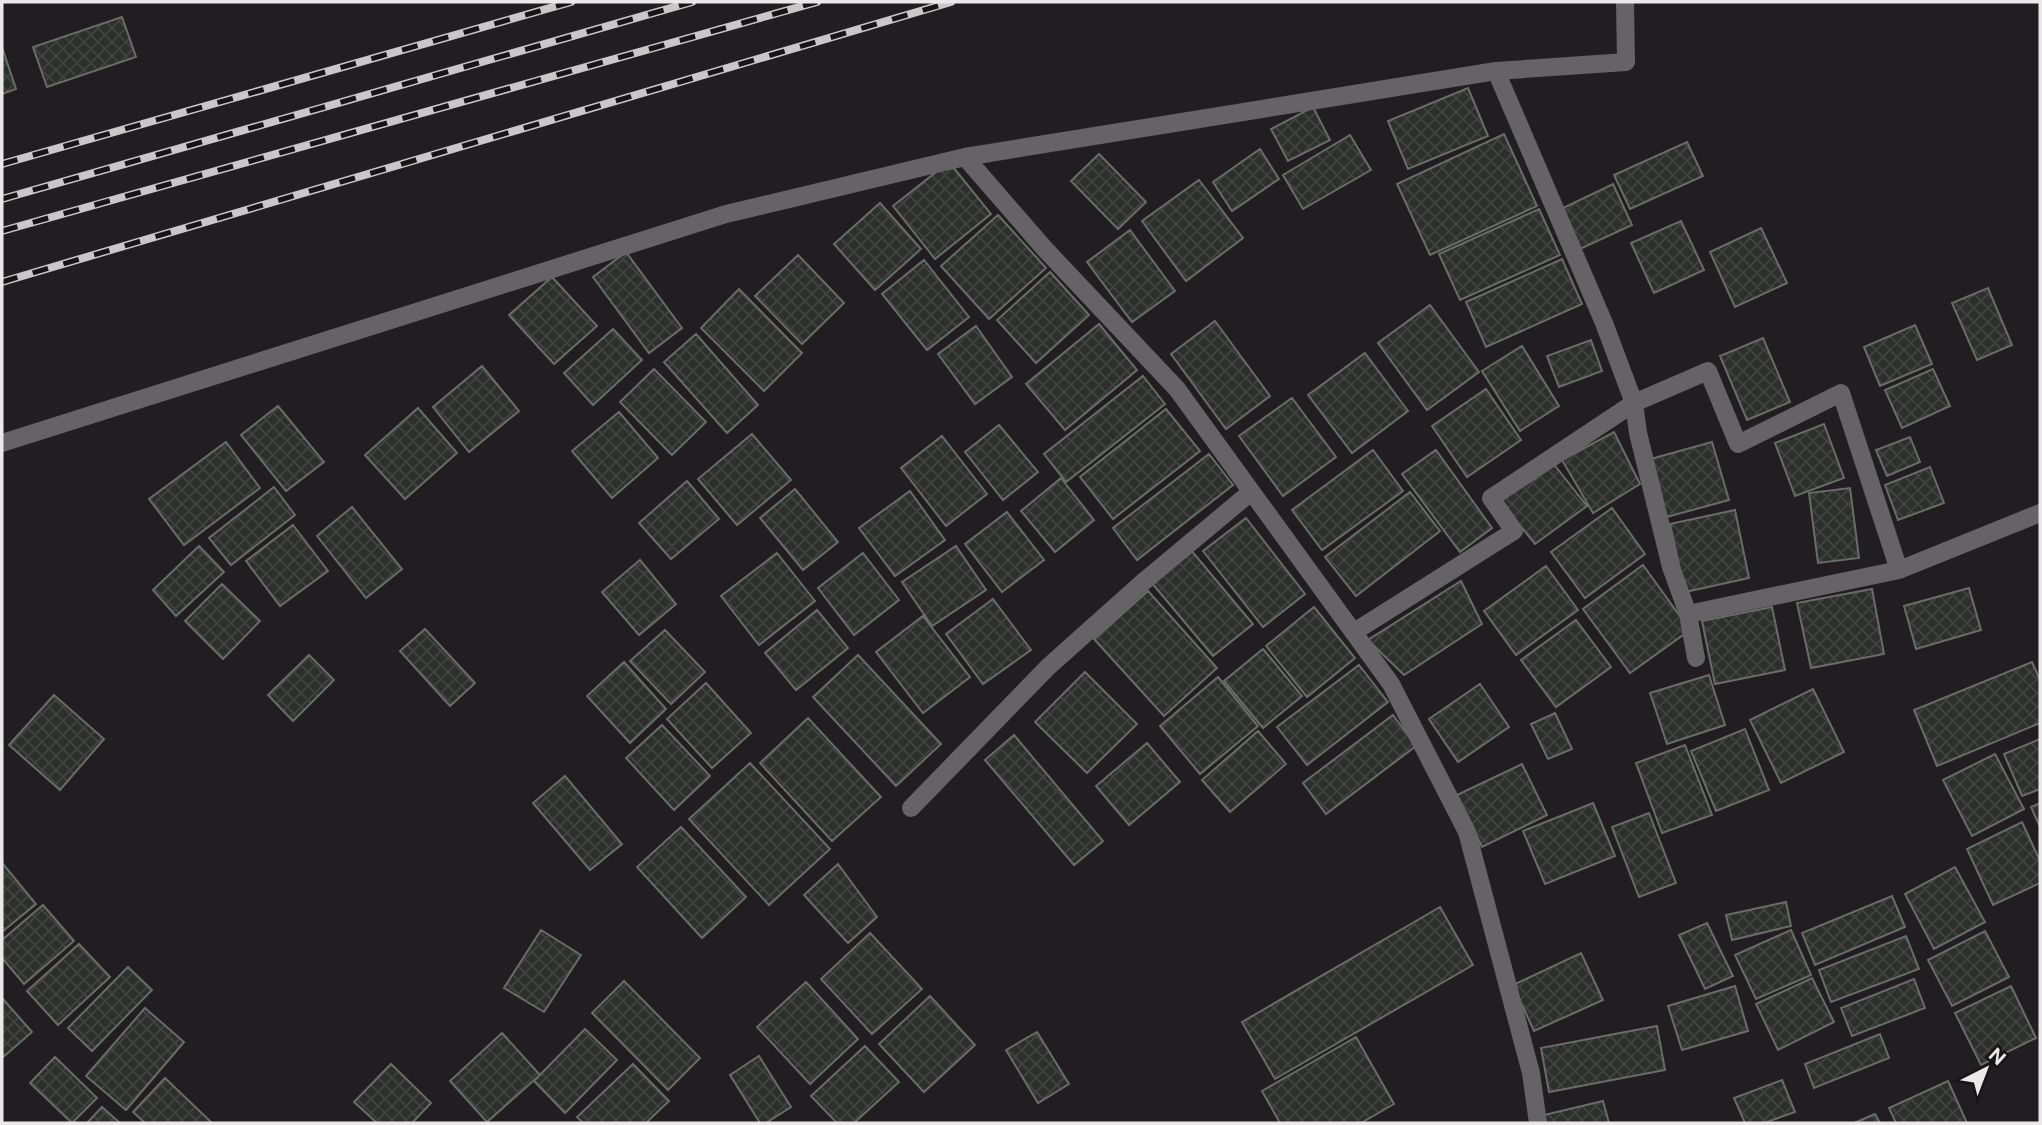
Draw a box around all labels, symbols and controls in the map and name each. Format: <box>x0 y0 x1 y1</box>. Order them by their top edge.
north arrow <box>1951 1034 2021 1104</box>
text: N <box>1984 1043 2010 1070</box>

